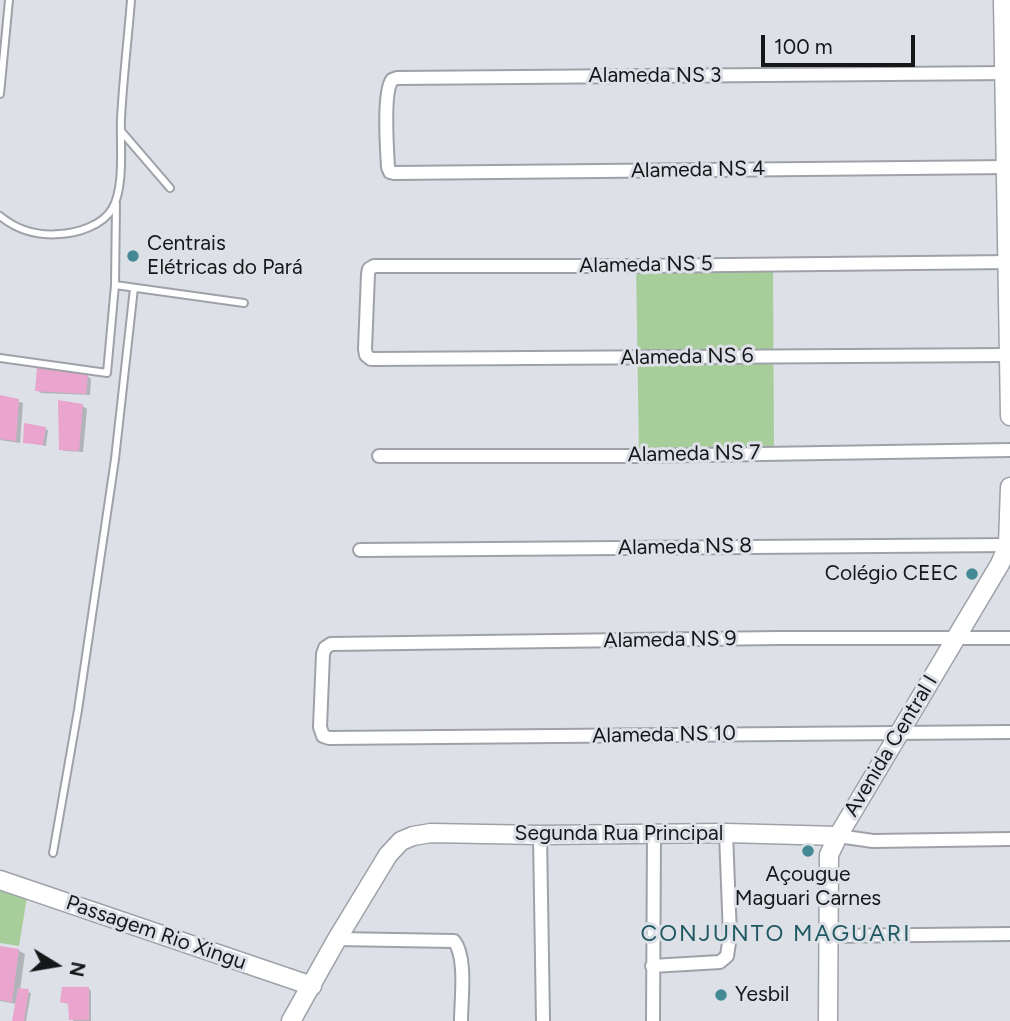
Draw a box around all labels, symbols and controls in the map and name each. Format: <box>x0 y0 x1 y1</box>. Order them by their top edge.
scale bar <box>765 21 919 65</box>
text: 100 m <box>774 34 833 59</box>
street label: Alameda NS 3 <box>589 63 721 89</box>
street label: Alameda NS 4 <box>631 156 765 184</box>
place label: Centrais Elétricas do Pará <box>147 231 303 281</box>
marker: Centrais Elétricas do Pará <box>125 248 141 264</box>
street label: Alameda NS 5 <box>579 251 713 279</box>
street label: Alameda NS 6 <box>620 343 754 371</box>
street label: Alameda NS 7 <box>627 440 761 468</box>
street label: Alameda NS 8 <box>618 533 752 561</box>
place label: Colégio CEEC <box>825 561 958 587</box>
marker: Colégio CEEC <box>964 566 980 582</box>
street label: Alameda NS 9 <box>603 626 737 654</box>
street label: Avenida Central I <box>839 671 943 821</box>
street label: Alameda NS 10 <box>592 721 736 749</box>
street label: Segunda Rua Principal <box>515 821 723 847</box>
marker: Açougue Maguari Carnes <box>800 843 816 859</box>
place label: Açougue Maguari Carnes <box>735 862 881 912</box>
street label: Passagem Rio Xingu <box>63 890 249 976</box>
district label: CONJUNTO MAGUARI <box>643 920 909 948</box>
north arrow <box>21 930 91 1000</box>
text: N <box>64 960 90 979</box>
place label: Yesbil <box>735 982 789 1008</box>
marker: Yesbil <box>713 987 729 1003</box>

